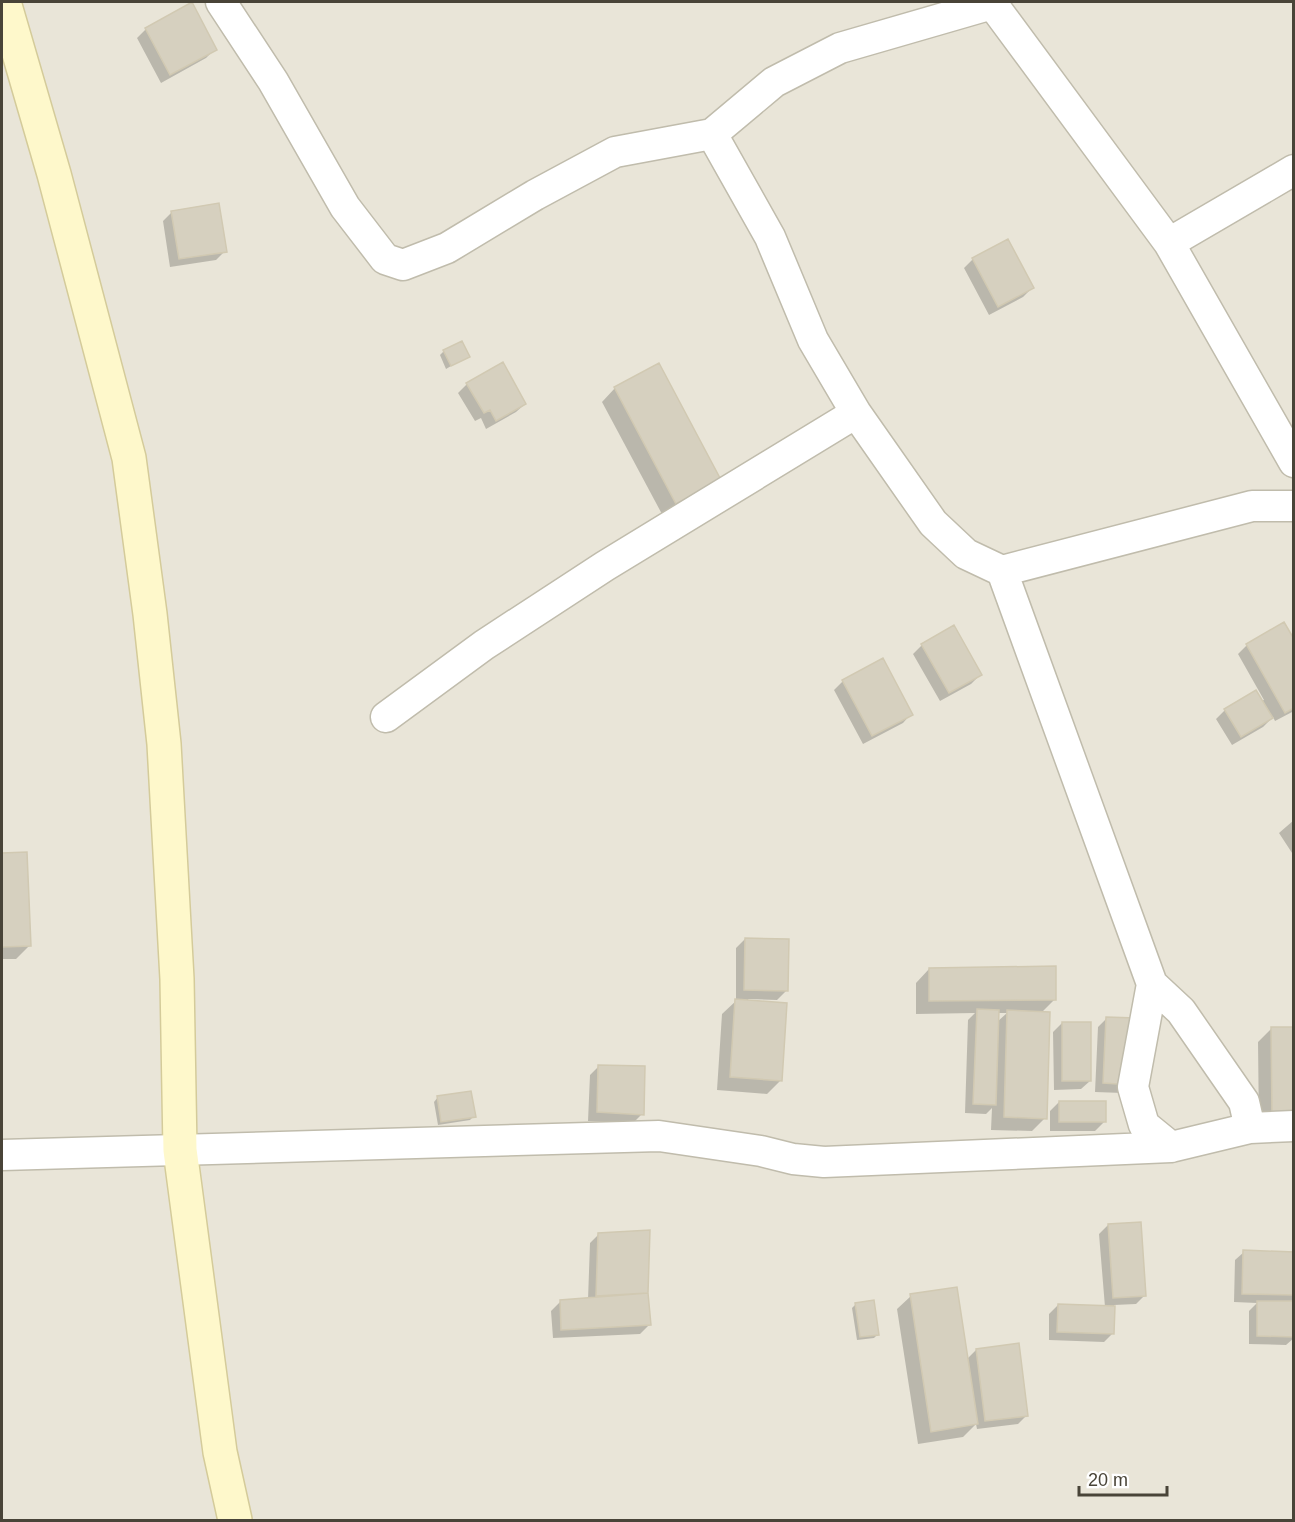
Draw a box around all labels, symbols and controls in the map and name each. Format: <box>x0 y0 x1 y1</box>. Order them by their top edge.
scale bar <box>1079 1459 1168 1497</box>
text: 20 m <box>1088 1470 1128 1490</box>

